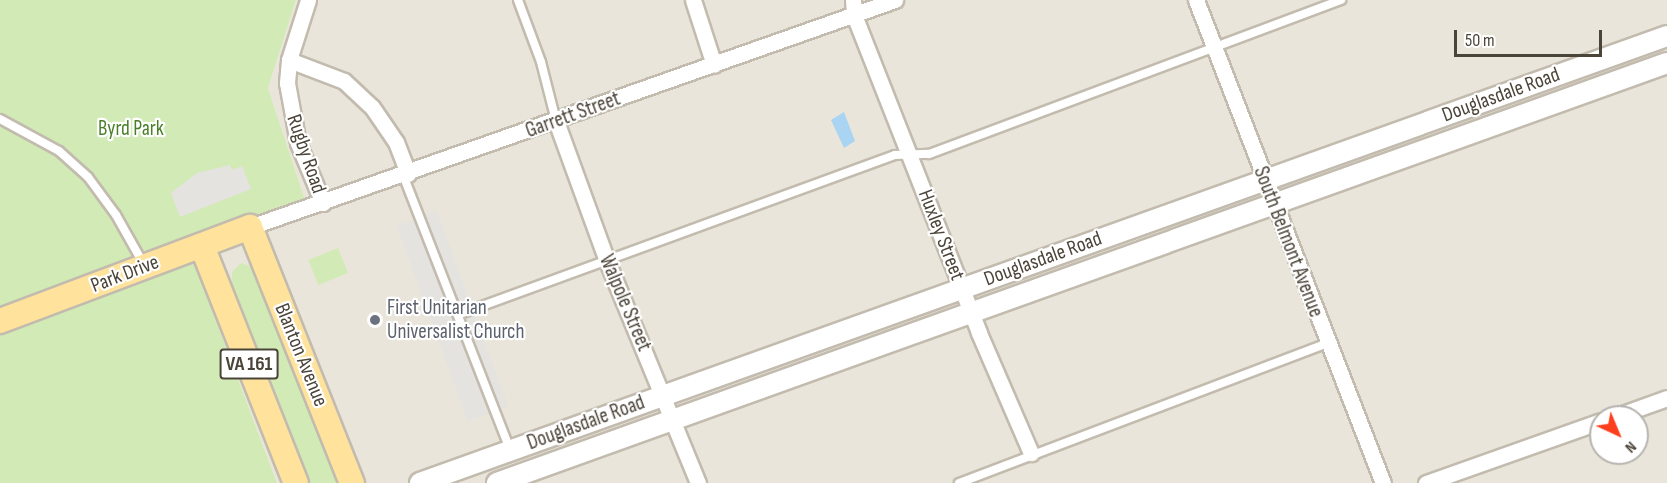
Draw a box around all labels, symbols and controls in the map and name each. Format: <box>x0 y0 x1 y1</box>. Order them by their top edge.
scale bar <box>1457 18 1606 56</box>
text: 50 m <box>1465 30 1495 51</box>
street label: Douglasdale Road <box>1439 62 1563 128</box>
street label: Garrett Street <box>522 86 624 144</box>
street label: Rugby Road <box>281 111 331 197</box>
park label: Byrd Park <box>98 116 164 142</box>
street label: South Belmont Avenue <box>1248 163 1328 321</box>
street label: Huxley Street <box>912 186 970 284</box>
street label: Douglasdale Road <box>981 226 1105 292</box>
street label: Park Drive <box>87 250 163 298</box>
street label: Walpole Street <box>593 251 657 355</box>
place label: First Unitarian Universalist Church <box>387 295 525 345</box>
street label: Blanton Avenue <box>269 300 333 410</box>
marker: First Unitarian Universalist Church <box>368 313 382 327</box>
road number: VA 161 <box>219 347 279 381</box>
street label: Douglasdale Road <box>524 390 648 456</box>
north arrow <box>1589 405 1649 465</box>
text: N <box>1621 437 1640 457</box>

